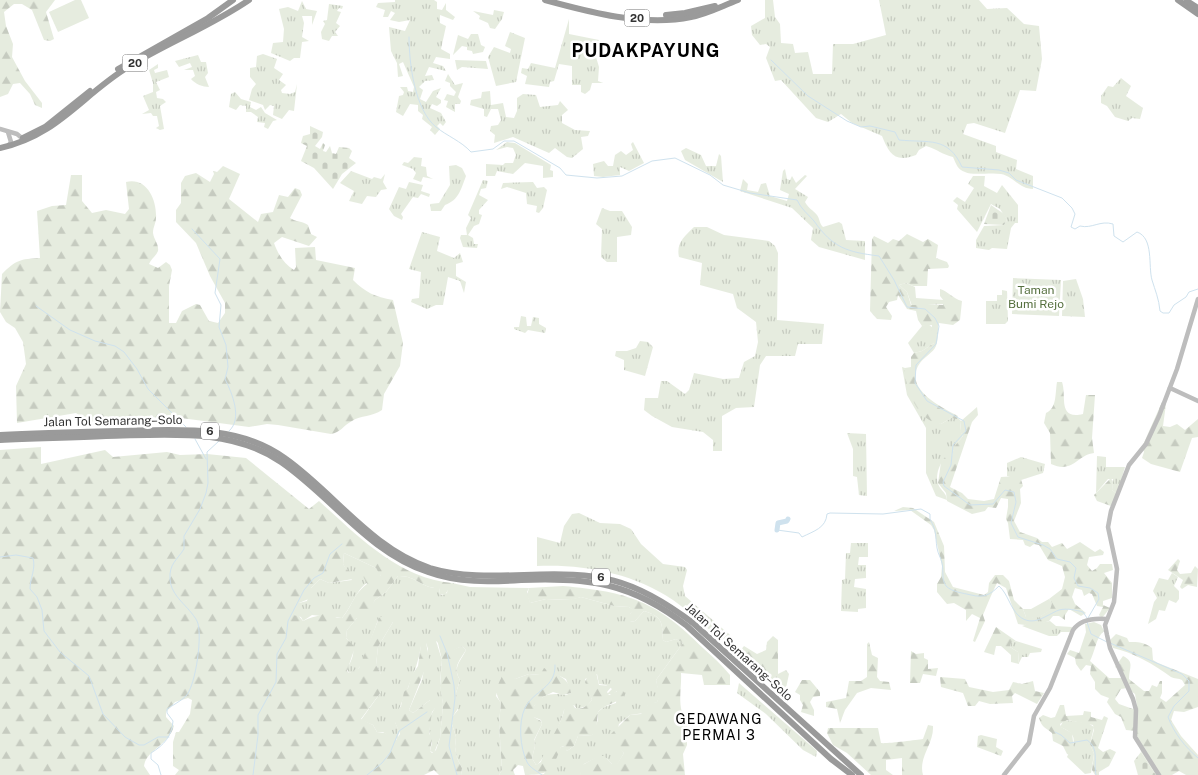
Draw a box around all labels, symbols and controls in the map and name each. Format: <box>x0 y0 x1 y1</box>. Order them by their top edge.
road number: 20 <box>624 10 650 27</box>
district label: PUDAKPAYUNG <box>571 40 721 61</box>
road number: 20 <box>122 54 148 72</box>
park label: Taman Bumi Rejo <box>1008 283 1064 311</box>
street label: Jalan Tol Semarang–Solo <box>43 413 183 429</box>
road number: 6 <box>201 422 219 440</box>
road number: 6 <box>592 568 610 586</box>
street label: Jalan Tol Semarang–Solo <box>683 600 796 704</box>
district label: GEDAWANG PERMAI 3 <box>675 711 763 743</box>

